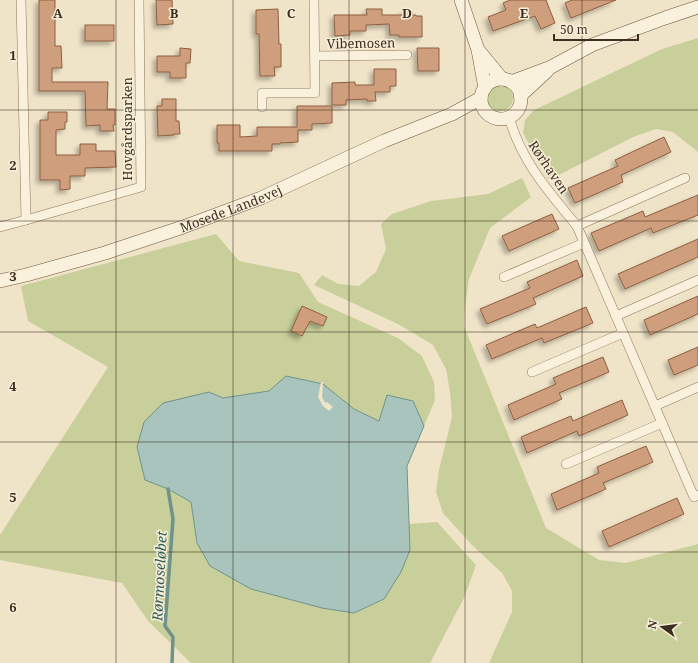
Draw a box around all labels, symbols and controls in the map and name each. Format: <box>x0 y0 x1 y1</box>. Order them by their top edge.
text: A <box>53 4 63 22</box>
text: B <box>170 4 179 22</box>
text: C <box>287 4 296 22</box>
text: D <box>402 4 412 22</box>
text: E <box>520 4 529 22</box>
scale bar <box>554 16 638 42</box>
text: 50 m <box>560 21 588 38</box>
street label: Vibemosen <box>326 33 396 53</box>
text: 1 <box>9 46 17 64</box>
street label: Hovgårdsparken <box>118 77 136 181</box>
street label: Rørhaven <box>525 137 574 198</box>
text: 2 <box>9 156 17 174</box>
street label: Mosede Landevej <box>177 181 285 236</box>
text: 3 <box>9 267 17 285</box>
text: 4 <box>9 377 17 395</box>
text: 5 <box>9 488 17 506</box>
water label: Rørmoseløbet <box>147 530 171 622</box>
text: 6 <box>9 598 17 616</box>
north arrow <box>642 607 682 647</box>
text: N <box>643 618 660 630</box>

